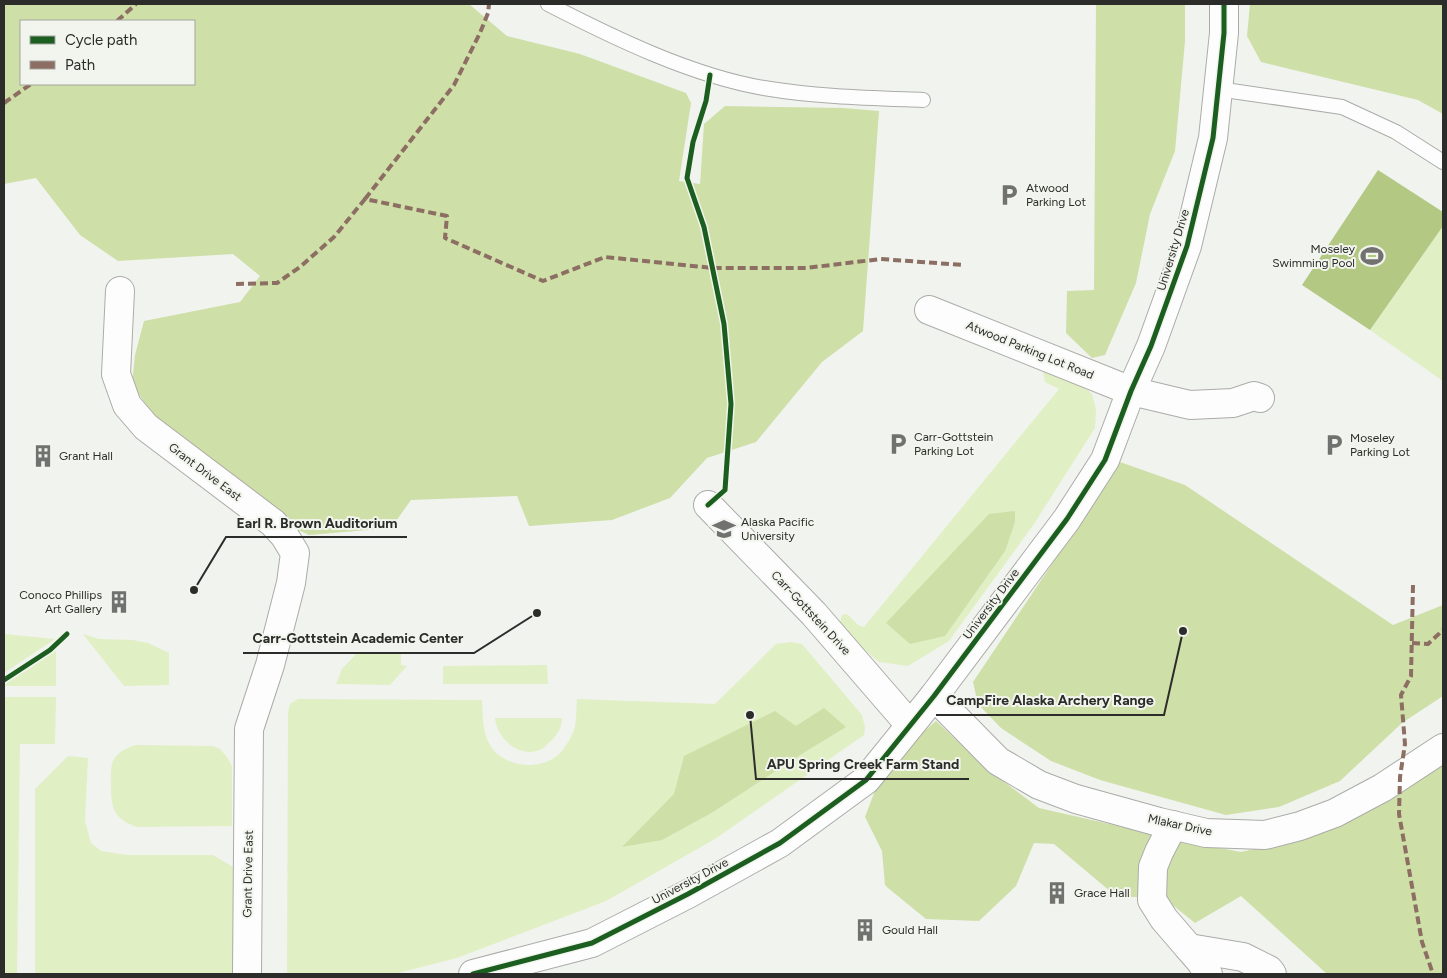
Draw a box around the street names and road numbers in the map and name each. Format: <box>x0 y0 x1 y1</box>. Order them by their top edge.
street label: University Drive <box>1154 207 1192 293</box>
street label: Atwood Parking Lot Road <box>964 318 1096 382</box>
street label: Grant Drive East <box>166 440 245 504</box>
street label: University Drive <box>960 566 1022 642</box>
street label: Carr-Gottstein Drive <box>768 568 854 658</box>
street label: Mlakar Drive <box>1147 811 1214 839</box>
street label: Grant Drive East <box>240 830 256 918</box>
street label: University Drive <box>649 855 731 907</box>

